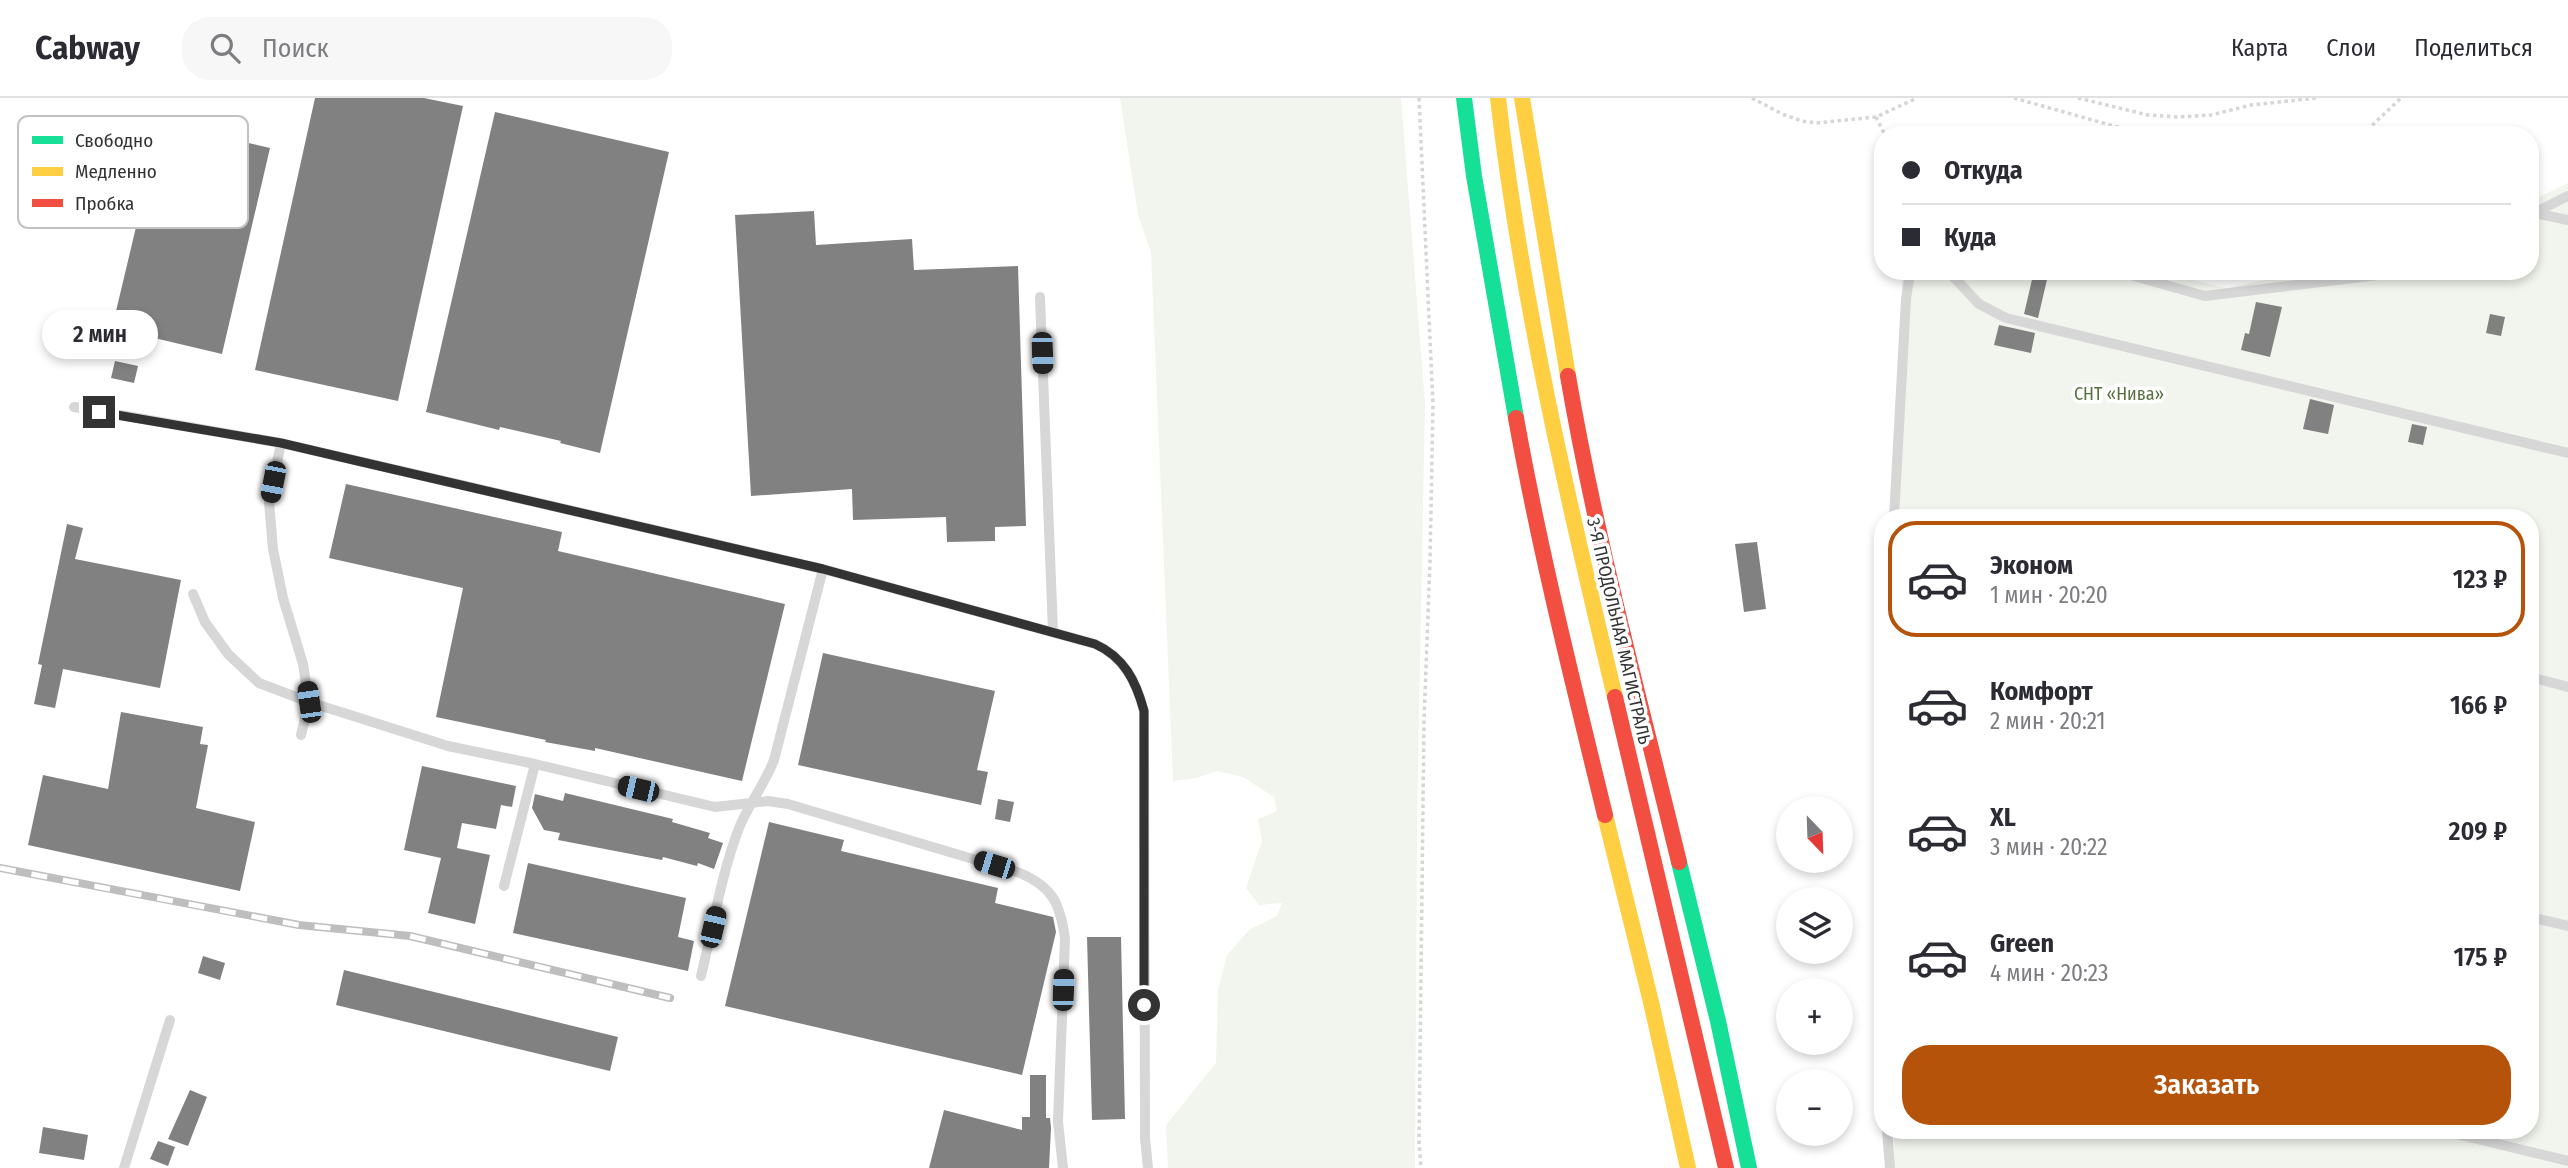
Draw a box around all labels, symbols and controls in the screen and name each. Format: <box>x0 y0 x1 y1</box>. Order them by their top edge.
search box <box>182 17 672 80</box>
text: Cabway <box>35 28 140 68</box>
icon: search <box>206 29 244 67</box>
text: Поиск <box>262 33 329 64</box>
text: Карта <box>2231 34 2288 62</box>
text: Слои <box>2326 34 2376 62</box>
text: Поделиться <box>2414 34 2533 62</box>
legend <box>18 116 248 228</box>
text: Свободно <box>75 129 153 152</box>
text: Откуда <box>1944 155 2023 186</box>
text: Медленно <box>75 160 157 183</box>
text: Пробка <box>75 192 134 215</box>
text: Куда <box>1944 222 1997 253</box>
callout: 2 мин <box>41 310 157 360</box>
text: 2 мин <box>73 320 127 348</box>
car <box>1031 332 1054 374</box>
park label: СНТ «Нива» <box>2074 383 2164 405</box>
route end <box>83 396 115 428</box>
car <box>259 459 288 505</box>
street label: 3-Я ПРОДОЛЬНАЯ МАГИСТРАЛЬ <box>1582 516 1656 746</box>
icon: car <box>1906 548 1969 611</box>
text: Эконом <box>1990 550 2073 581</box>
text: 123 ₽ <box>2453 564 2507 595</box>
text: 1 мин · 20:20 <box>1990 581 2108 609</box>
icon: car <box>1906 674 1969 737</box>
text: Комфорт <box>1990 676 2093 707</box>
car <box>296 680 323 724</box>
text: 166 ₽ <box>2450 690 2507 721</box>
text: 2 мин · 20:21 <box>1990 707 2105 735</box>
car <box>616 774 661 804</box>
north arrow <box>1776 796 1853 873</box>
map controls <box>1776 796 1853 1146</box>
icon: car <box>1906 800 1969 863</box>
text: XL <box>1990 802 2016 833</box>
text: 209 ₽ <box>2449 816 2507 847</box>
text: 3 мин · 20:22 <box>1990 833 2107 861</box>
car <box>971 849 1018 881</box>
button: layers <box>1776 887 1853 964</box>
car <box>699 904 728 950</box>
icon: car <box>1906 926 1969 989</box>
text: Green <box>1990 928 2054 959</box>
text: 175 ₽ <box>2454 942 2507 973</box>
text: 4 мин · 20:23 <box>1990 959 2108 987</box>
car <box>1052 969 1075 1011</box>
button: + <box>1776 978 1853 1055</box>
route start <box>1128 989 1160 1021</box>
button: Заказать <box>1902 1045 2511 1125</box>
button: − <box>1776 1069 1853 1146</box>

